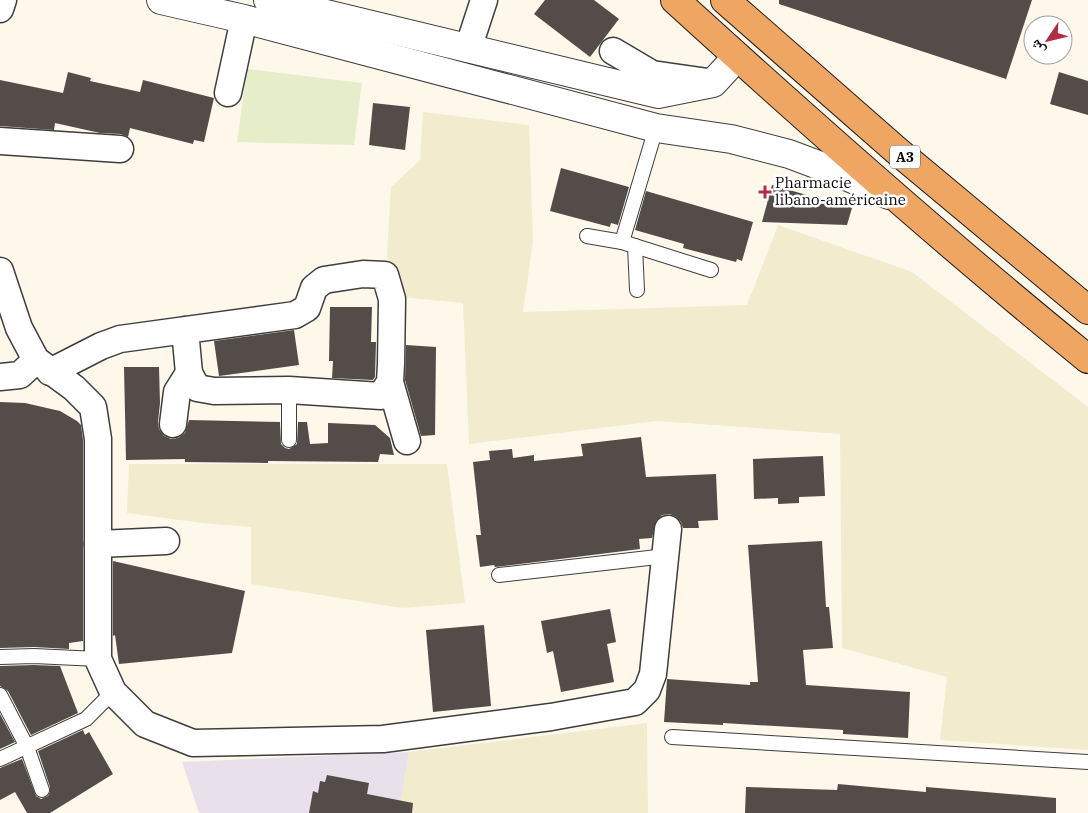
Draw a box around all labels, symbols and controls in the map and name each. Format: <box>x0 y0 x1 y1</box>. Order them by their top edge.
north arrow <box>1023 15 1073 65</box>
text: ش <box>1026 36 1049 59</box>
road number: A3 <box>890 146 920 168</box>
place label: Pharmacie libano-américaine <box>775 173 906 209</box>
marker: Pharmacie libano-américaine <box>759 186 771 198</box>

